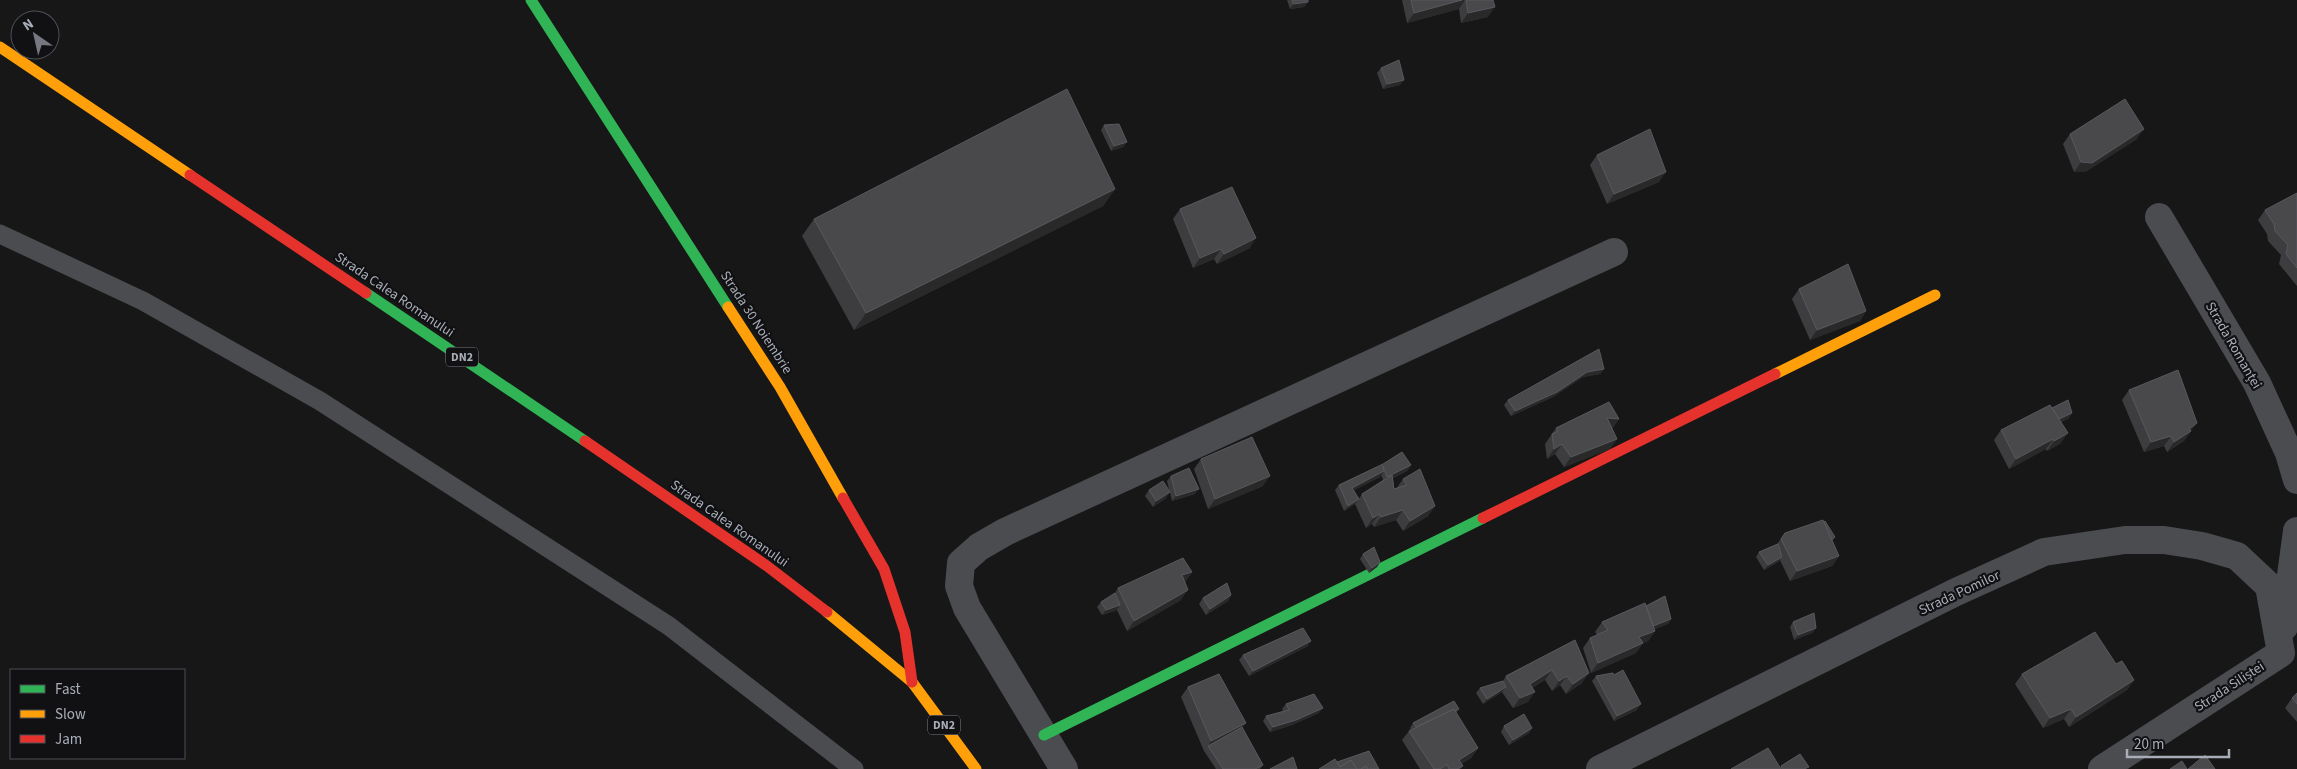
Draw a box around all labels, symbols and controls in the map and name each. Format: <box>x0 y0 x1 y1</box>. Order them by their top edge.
north arrow <box>10 10 60 60</box>
text: N <box>19 14 38 36</box>
street label: Strada Calea Romanului <box>331 247 458 342</box>
street label: Strada 30 Noiembrie <box>715 267 797 378</box>
street label: Strada Romanței <box>2200 298 2266 393</box>
road number: DN2 <box>446 348 478 367</box>
street label: Strada Calea Romanului <box>666 475 793 572</box>
street label: Strada Pomilor <box>1916 565 2003 620</box>
street label: Strada Siliștei <box>2191 657 2268 717</box>
legend <box>10 669 185 759</box>
text: Fast <box>55 679 81 700</box>
text: Slow <box>55 704 86 725</box>
road number: DN2 <box>928 716 960 734</box>
scale bar <box>2127 726 2230 758</box>
text: Jam <box>55 729 82 750</box>
text: 20 m <box>2134 734 2164 755</box>

